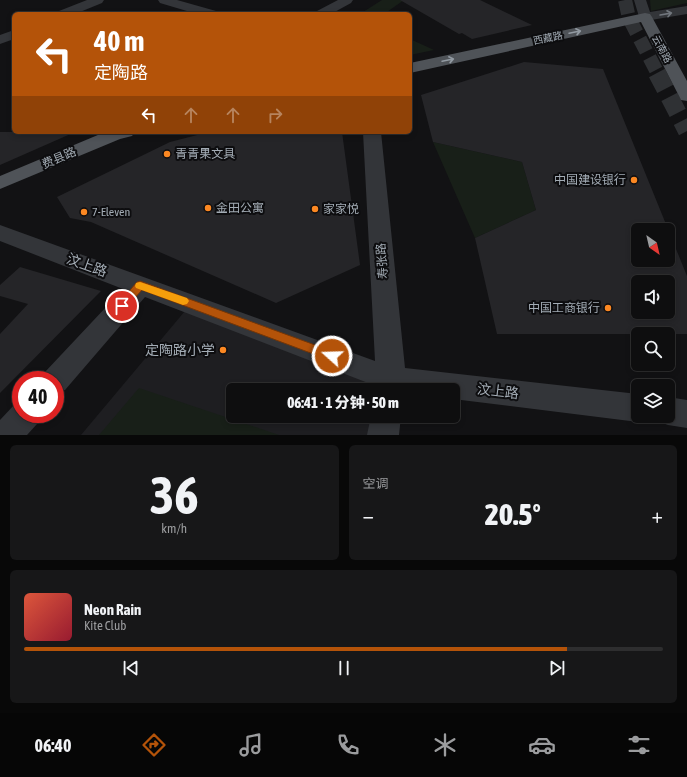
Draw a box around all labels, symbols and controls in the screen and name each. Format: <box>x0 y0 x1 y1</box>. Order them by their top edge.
one-way arrow <box>659 9 672 17</box>
text: 40 m <box>94 25 144 57</box>
icon: left <box>28 28 80 80</box>
one-way arrow <box>568 28 581 36</box>
street label: 西藏路 <box>532 30 564 46</box>
street label: 云南路 <box>650 33 674 65</box>
one-way arrow <box>441 55 454 63</box>
text: 定陶路 <box>94 62 148 83</box>
icon: left <box>138 104 160 126</box>
icon: ahead <box>180 104 202 126</box>
icon: ahead <box>222 104 244 126</box>
icon: right <box>264 104 286 126</box>
street label: 费县路 <box>40 145 78 171</box>
place label: 青青果文具 <box>175 147 235 161</box>
marker: 青青果文具 <box>162 149 172 159</box>
place label: 中国建设银行 <box>554 173 626 187</box>
marker: 中国建设银行 <box>629 175 639 185</box>
place label: 金田公寓 <box>216 201 264 215</box>
place label: 家家悦 <box>323 202 359 216</box>
marker: 金田公寓 <box>203 203 213 213</box>
marker: 家家悦 <box>310 204 320 214</box>
place label: 7-Eleven <box>92 205 130 219</box>
marker: 7-Eleven <box>79 207 89 217</box>
north arrow <box>631 223 675 267</box>
map controls <box>631 223 675 423</box>
street label: 寿张路 <box>374 243 390 279</box>
street label: 汶上路 <box>65 250 109 280</box>
button: sound <box>631 275 675 319</box>
pin <box>105 289 139 323</box>
icon: arrive <box>111 295 133 317</box>
place label: 中国工商银行 <box>528 301 600 315</box>
marker: 中国工商银行 <box>603 303 613 313</box>
button: search <box>631 327 675 371</box>
position arrow <box>311 335 353 377</box>
place label: 定陶路小学 <box>145 342 215 358</box>
marker: 定陶路小学 <box>218 345 228 355</box>
speed limit sign: 40 <box>12 371 64 423</box>
button: layers <box>631 379 675 423</box>
street label: 汶上路 <box>476 381 520 401</box>
text: 06:41 · 1 分钟 · 50 m <box>287 394 399 411</box>
text: 36 <box>150 465 199 525</box>
text: 空调 <box>363 476 389 491</box>
text: 20.5° <box>485 497 541 531</box>
text: − <box>363 502 374 528</box>
text: + <box>652 502 663 528</box>
text: km/h <box>161 521 187 536</box>
text: Neon Rain <box>84 601 141 618</box>
text: Kite Club <box>84 618 126 633</box>
icon: previous <box>120 657 142 679</box>
icon: pause <box>333 657 355 679</box>
icon: next <box>546 657 568 679</box>
icon: directions <box>140 731 168 759</box>
icon: music <box>237 731 265 759</box>
icon: phone <box>334 731 362 759</box>
icon: climate <box>431 731 459 759</box>
icon: car <box>528 731 556 759</box>
icon: filters <box>625 731 653 759</box>
text: 06:40 <box>34 735 71 756</box>

